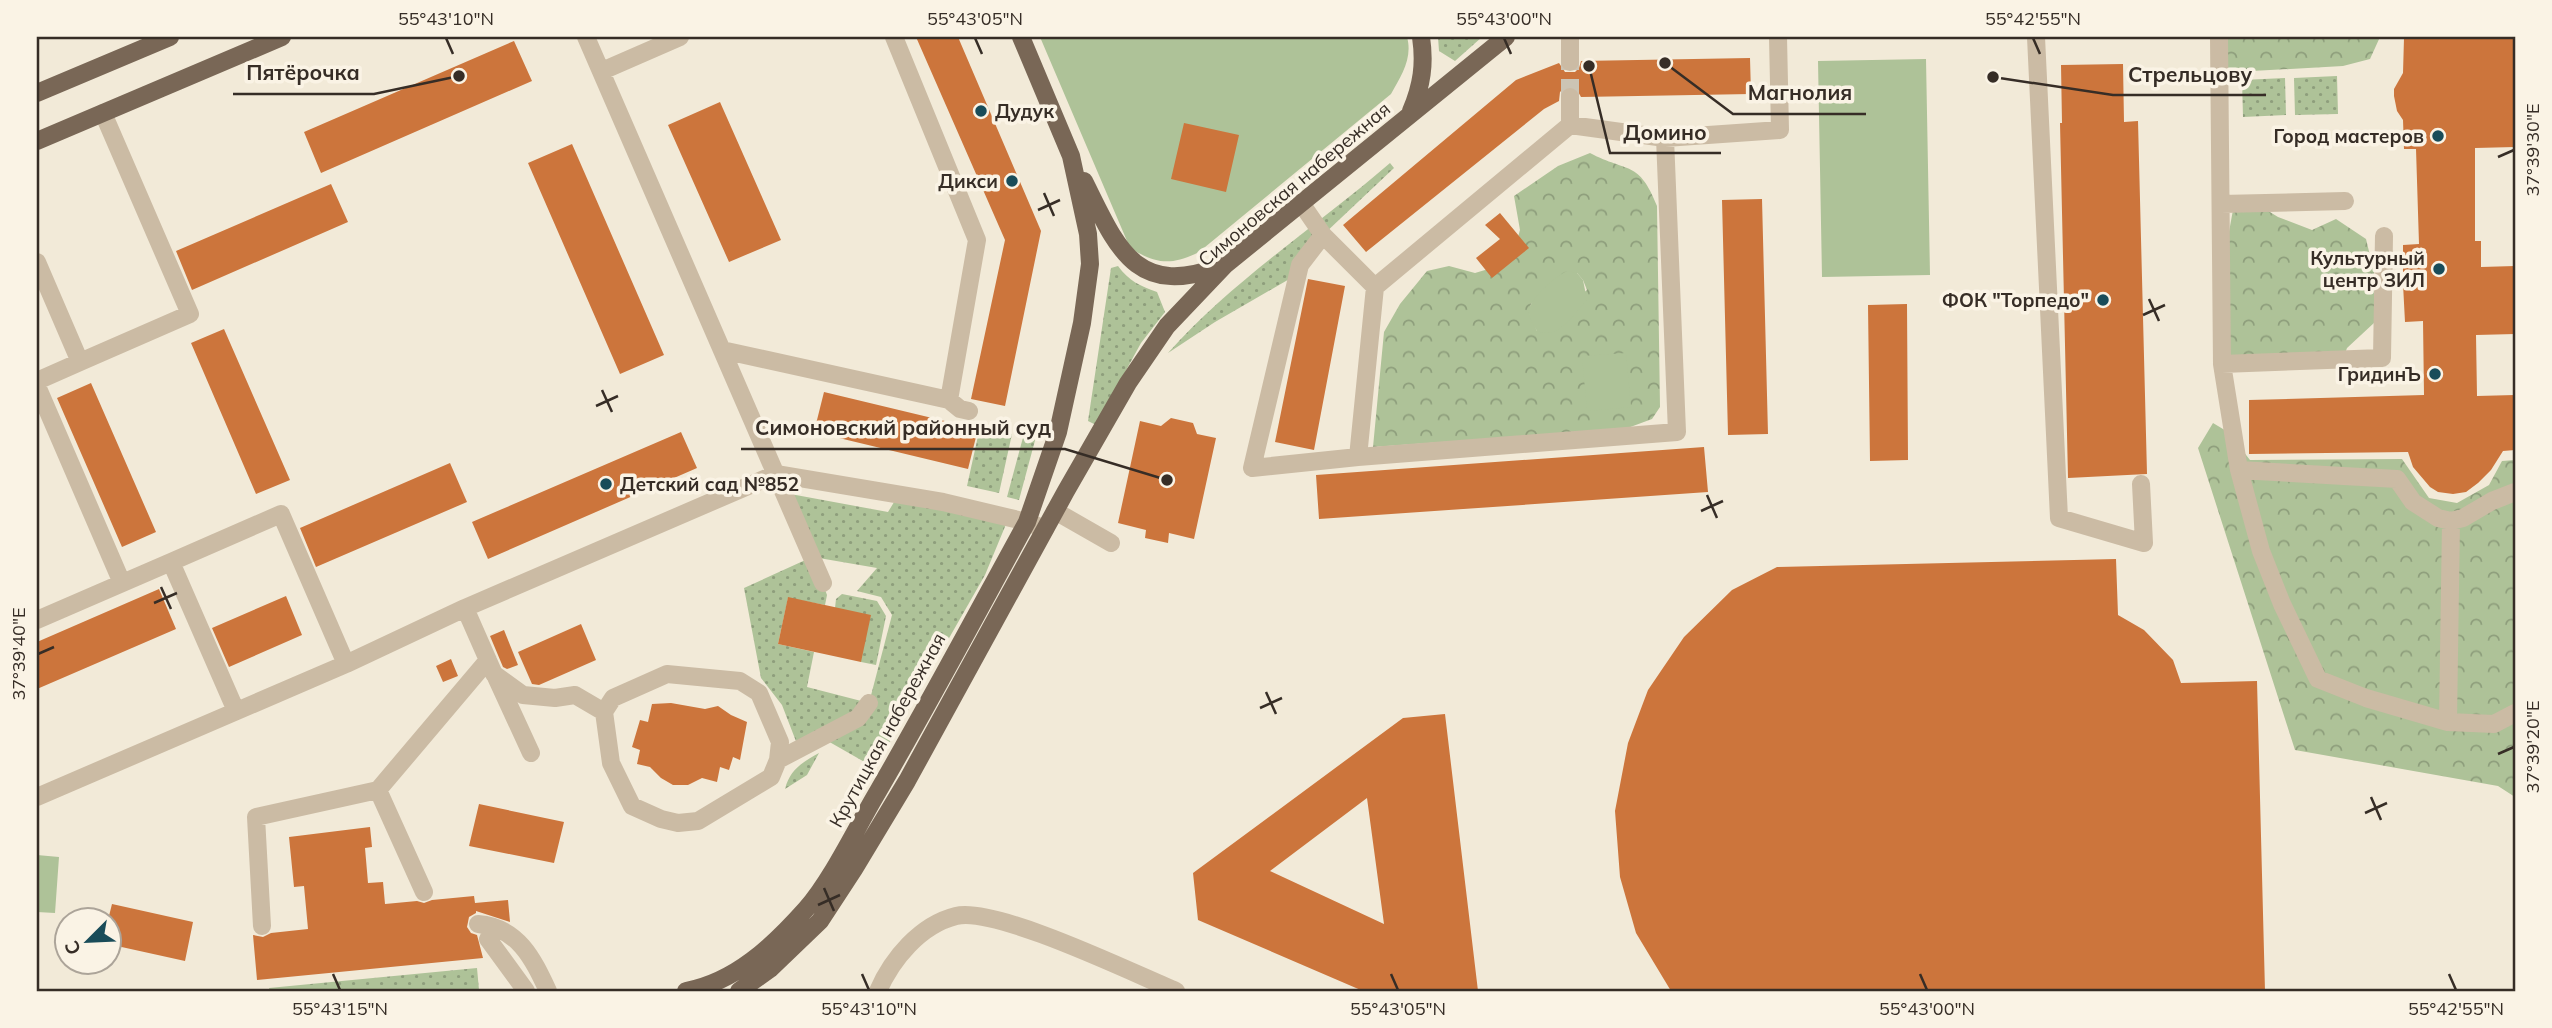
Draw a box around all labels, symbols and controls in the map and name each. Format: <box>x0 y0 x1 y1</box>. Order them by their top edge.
text: 55°43'10"N <box>398 7 494 30</box>
text: 55°43'05"N <box>927 7 1023 30</box>
text: 55°43'00"N <box>1456 7 1552 30</box>
text: 55°42'55"N <box>1985 7 2081 30</box>
callout: Пятёрочка <box>233 52 374 94</box>
callout: Стрельцову <box>2113 53 2266 95</box>
text: Пятёрочка <box>246 59 360 85</box>
text: Стрельцову <box>2128 61 2252 87</box>
callout: Магнолия <box>1733 72 1866 114</box>
text: Магнолия <box>1748 79 1852 105</box>
street label: Симоновская набережная <box>1193 97 1395 271</box>
place label: Дудук <box>995 99 1054 123</box>
marker: Дудук <box>973 103 989 119</box>
text: 37°39'30"E <box>2521 103 2544 197</box>
callout: Домино <box>1610 111 1721 153</box>
text: Домино <box>1623 119 1707 145</box>
place label: Город мастеров <box>2274 124 2424 148</box>
marker: Город мастеров <box>2430 128 2446 144</box>
place label: Дикси <box>938 169 998 193</box>
marker: Дикси <box>1004 173 1020 189</box>
place label: Культурный центр ЗИЛ <box>2310 246 2425 292</box>
marker: Культурный центр ЗИЛ <box>2431 261 2447 277</box>
place label: ФОК "Торпедо" <box>1942 288 2089 312</box>
marker: ФОК "Торпедо" <box>2095 292 2111 308</box>
place label: ГридинЪ <box>2338 362 2421 386</box>
marker: ГридинЪ <box>2427 366 2443 382</box>
callout: Симоновский районный суд <box>741 407 1065 449</box>
text: Симоновский районный суд <box>755 414 1051 440</box>
place label: Детский сад №852 <box>620 472 799 496</box>
marker: Детский сад №852 <box>598 476 614 492</box>
text: 37°39'40"E <box>7 607 30 701</box>
street label: Крутицкая набережная <box>824 629 950 831</box>
text: 37°39'20"E <box>2521 700 2544 794</box>
north arrow <box>52 906 122 976</box>
text: С <box>59 937 86 959</box>
text: 55°43'15"N <box>292 997 388 1020</box>
text: 55°43'10"N <box>821 997 917 1020</box>
text: 55°43'05"N <box>1350 997 1446 1020</box>
text: 55°43'00"N <box>1879 997 1975 1020</box>
text: 55°42'55"N <box>2408 997 2504 1020</box>

